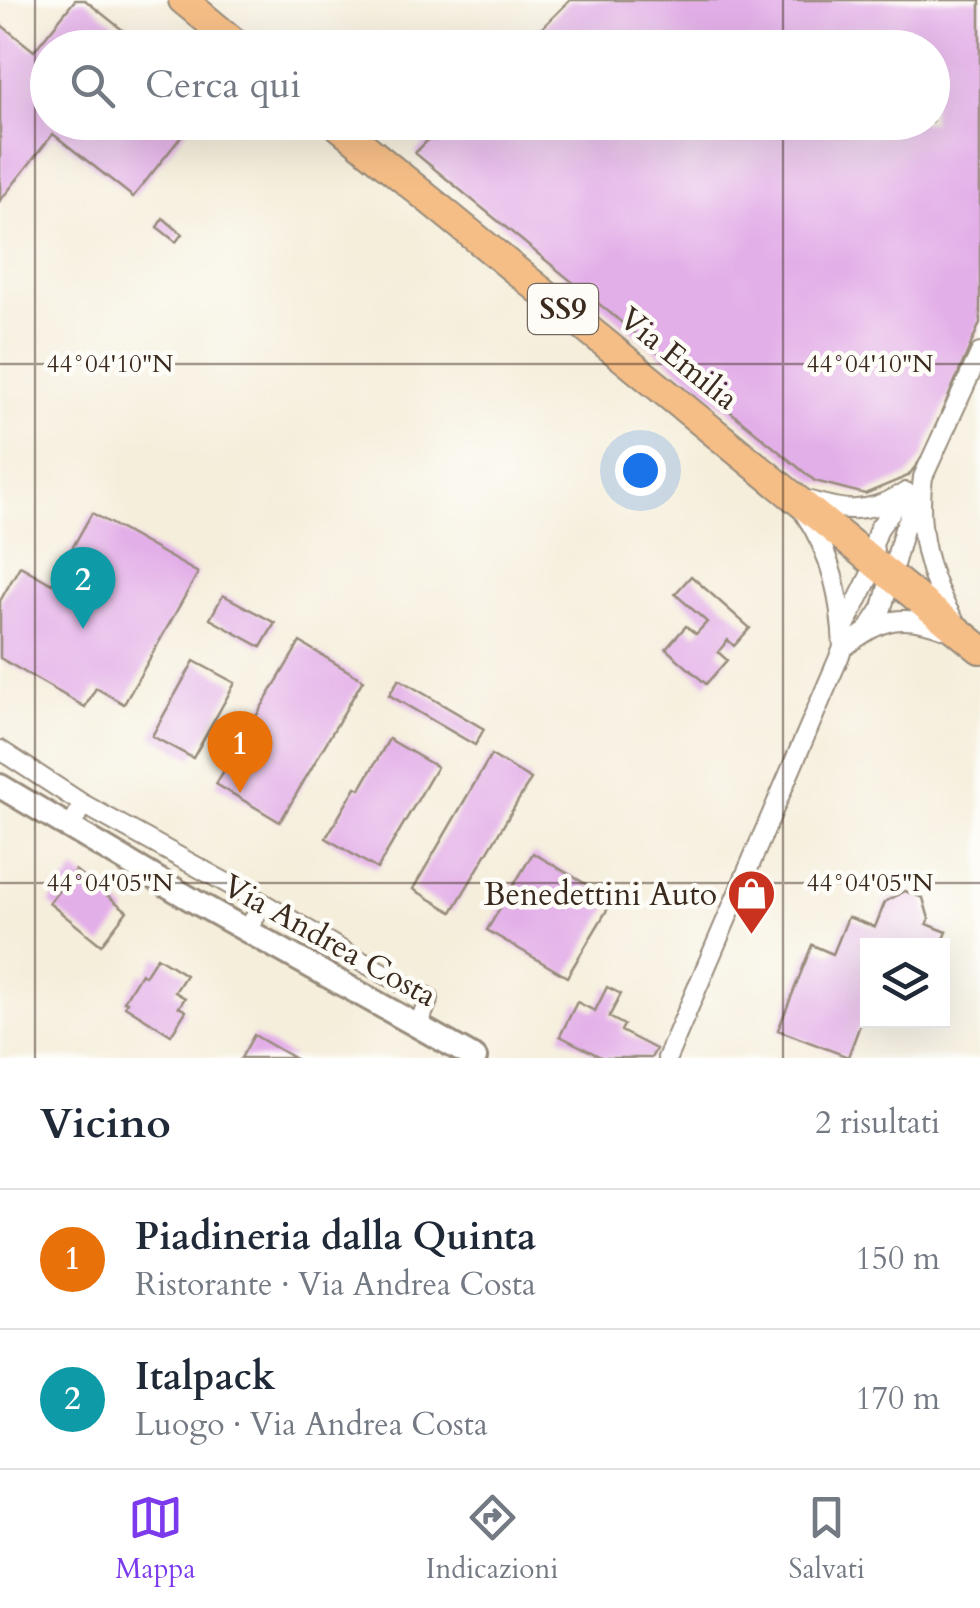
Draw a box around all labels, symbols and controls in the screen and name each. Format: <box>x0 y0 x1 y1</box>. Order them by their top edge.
search box <box>30 30 950 140</box>
icon: search <box>65 58 120 113</box>
text: Cerca qui <box>145 59 301 111</box>
road number: SS9 <box>528 284 598 334</box>
street label: Via Emilia <box>609 297 747 421</box>
text: 44°04'10"N <box>47 347 173 381</box>
text: 44°04'10"N <box>807 347 933 381</box>
your location <box>615 445 666 496</box>
pin: 2 <box>51 546 116 629</box>
pin: 1 <box>208 710 272 793</box>
street label: Via Andrea Costa <box>215 864 444 1018</box>
text: 44°04'05"N <box>47 866 173 900</box>
text: 44°04'05"N <box>807 866 933 900</box>
shop icon: Benedettini Auto <box>726 868 778 936</box>
place label: Benedettini Auto <box>484 873 717 917</box>
map controls <box>860 938 950 1028</box>
button: layers <box>860 938 950 1028</box>
text: Vicino <box>40 1095 171 1152</box>
text: 2 risultati <box>815 1101 940 1145</box>
text: Piadineria dalla Quinta <box>135 1211 536 1263</box>
text: 1 <box>64 1237 81 1281</box>
text: 150 m <box>855 1237 940 1281</box>
text: Ristorante · Via Andrea Costa <box>135 1263 536 1307</box>
text: Italpack <box>135 1351 276 1403</box>
text: 2 <box>64 1377 81 1421</box>
text: 170 m <box>855 1377 940 1421</box>
text: Luogo · Via Andrea Costa <box>135 1403 488 1447</box>
tab: Mappa <box>115 1490 196 1588</box>
tab: Indicazioni <box>426 1490 558 1588</box>
tab: Salvati <box>789 1490 865 1588</box>

